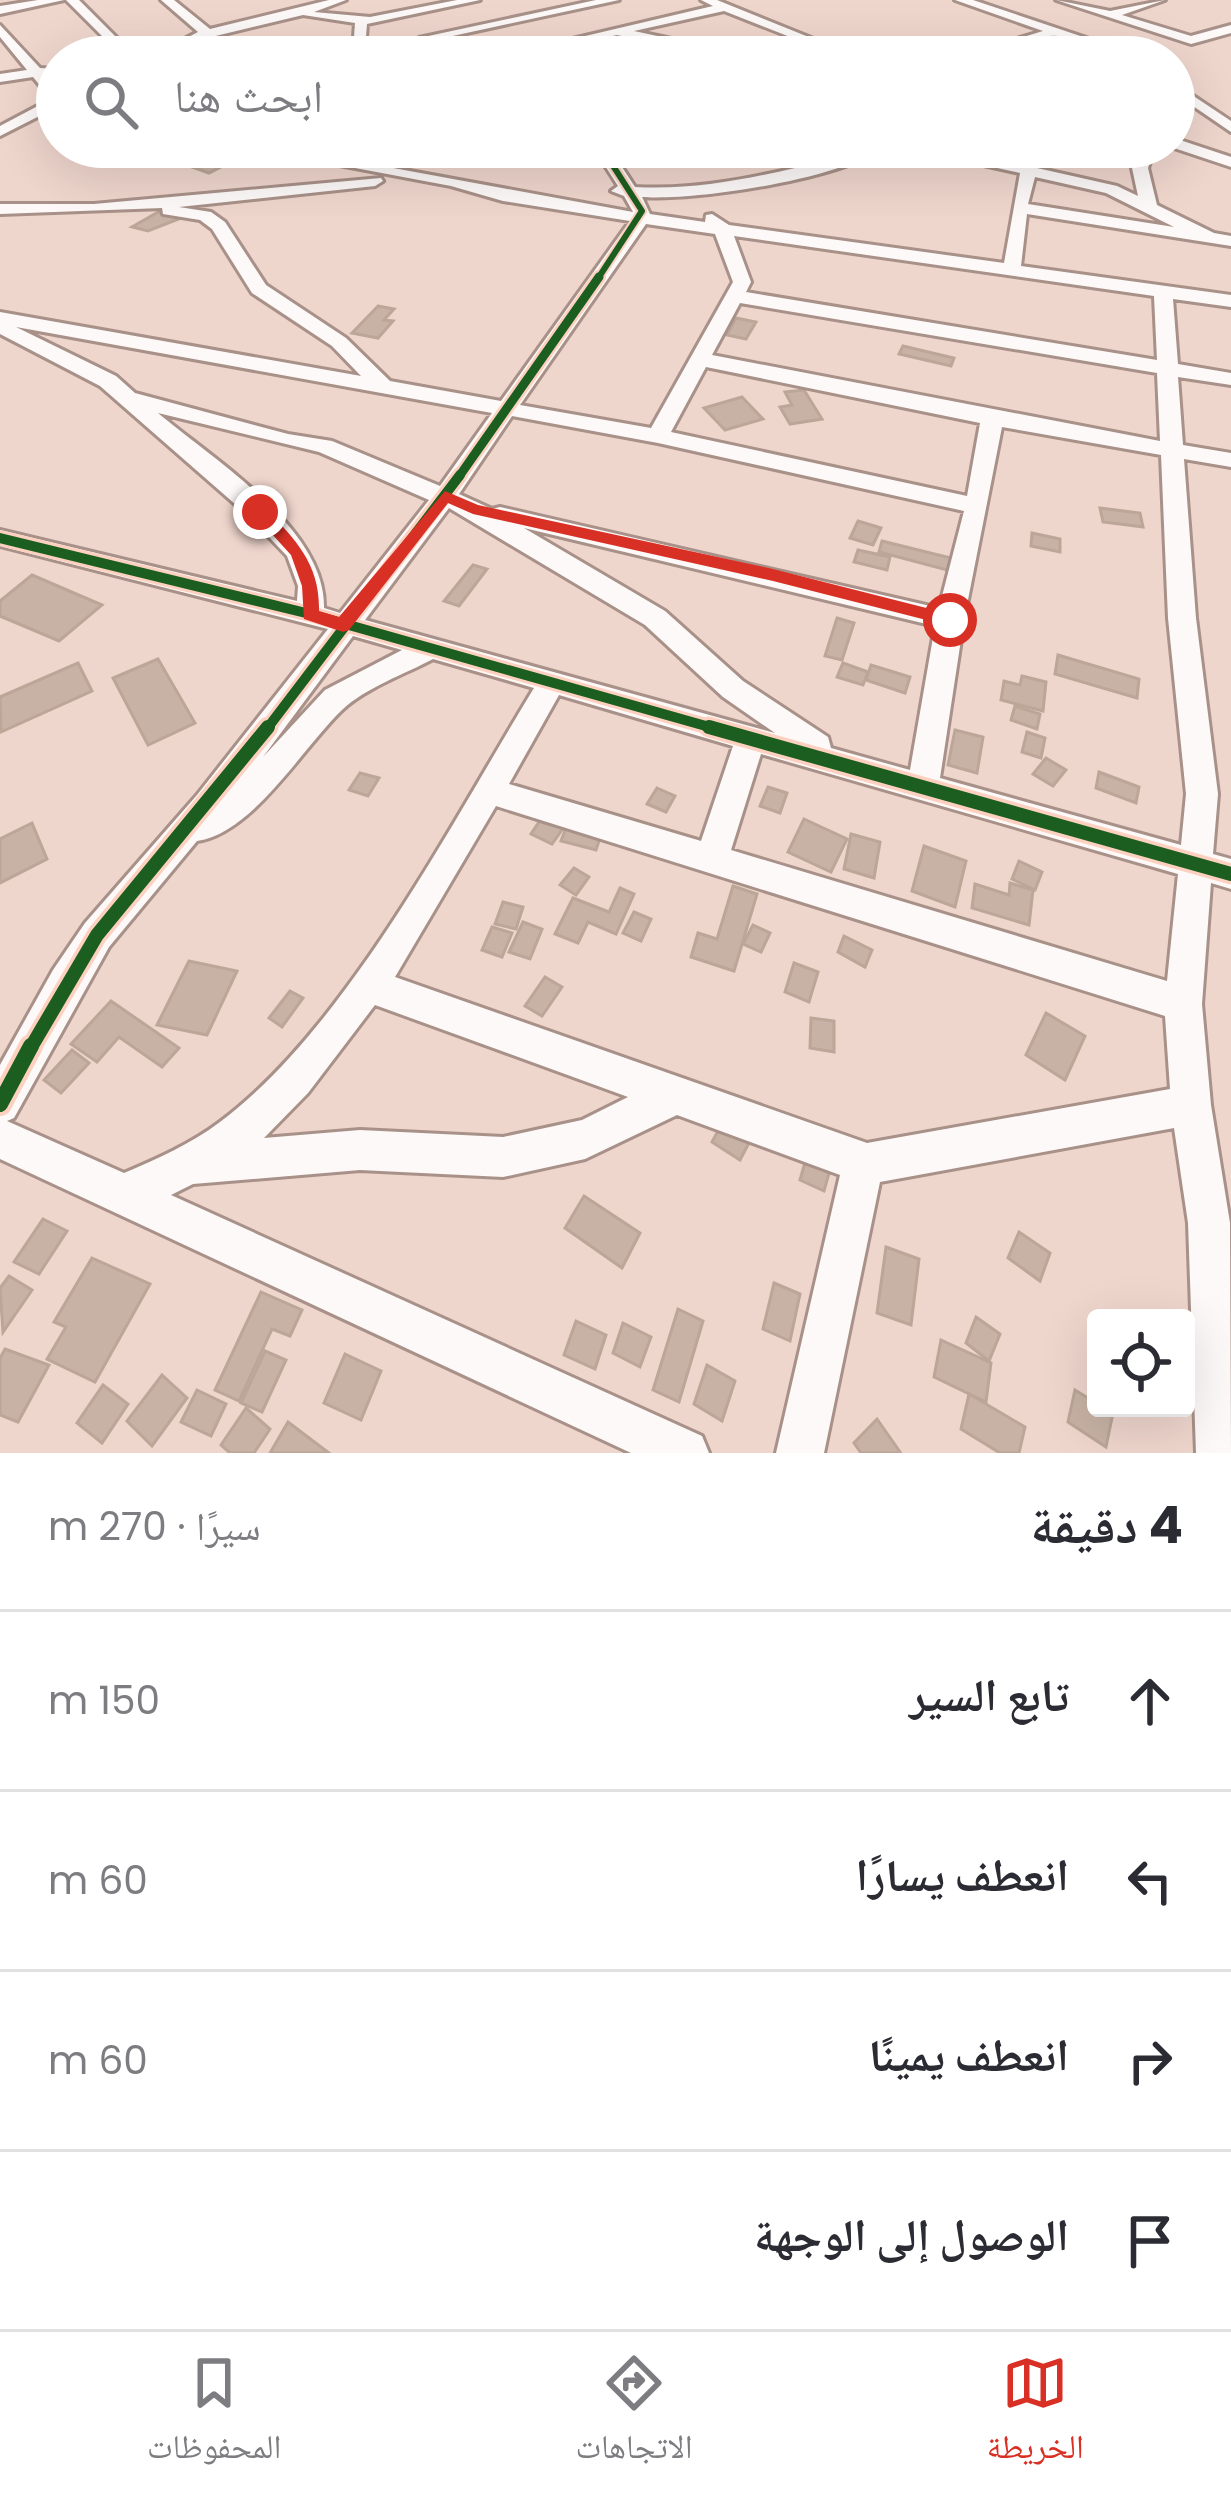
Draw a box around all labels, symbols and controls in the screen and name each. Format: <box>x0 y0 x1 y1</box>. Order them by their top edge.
search box <box>36 36 1195 168</box>
text: ابحث هنا <box>174 65 323 128</box>
icon: search <box>78 69 144 135</box>
route end <box>233 485 287 539</box>
route start <box>923 593 977 647</box>
map controls <box>1087 1309 1195 1417</box>
button: locate <box>1087 1309 1195 1417</box>
text: 4 دقيقة <box>1031 1489 1183 1561</box>
text: سيرًا · 270 m <box>48 1499 261 1554</box>
text: تابع السير <box>909 1664 1069 1727</box>
icon: ahead <box>1117 1668 1183 1734</box>
text: 150 m <box>48 1673 160 1728</box>
text: انعطف يسارًا <box>855 1844 1069 1907</box>
icon: left <box>1117 1848 1183 1914</box>
text: 60 m <box>48 1853 148 1908</box>
text: انعطف يمينًا <box>869 2024 1069 2087</box>
icon: right <box>1117 2028 1183 2094</box>
text: 60 m <box>48 2033 148 2088</box>
text: الوصول إلى الوجهة <box>754 2204 1069 2267</box>
icon: arrive <box>1117 2208 1183 2274</box>
tab: المحفوظات <box>147 2350 281 2479</box>
tab: الاتجاهات <box>575 2350 693 2479</box>
tab: الخريطة <box>987 2350 1084 2479</box>

